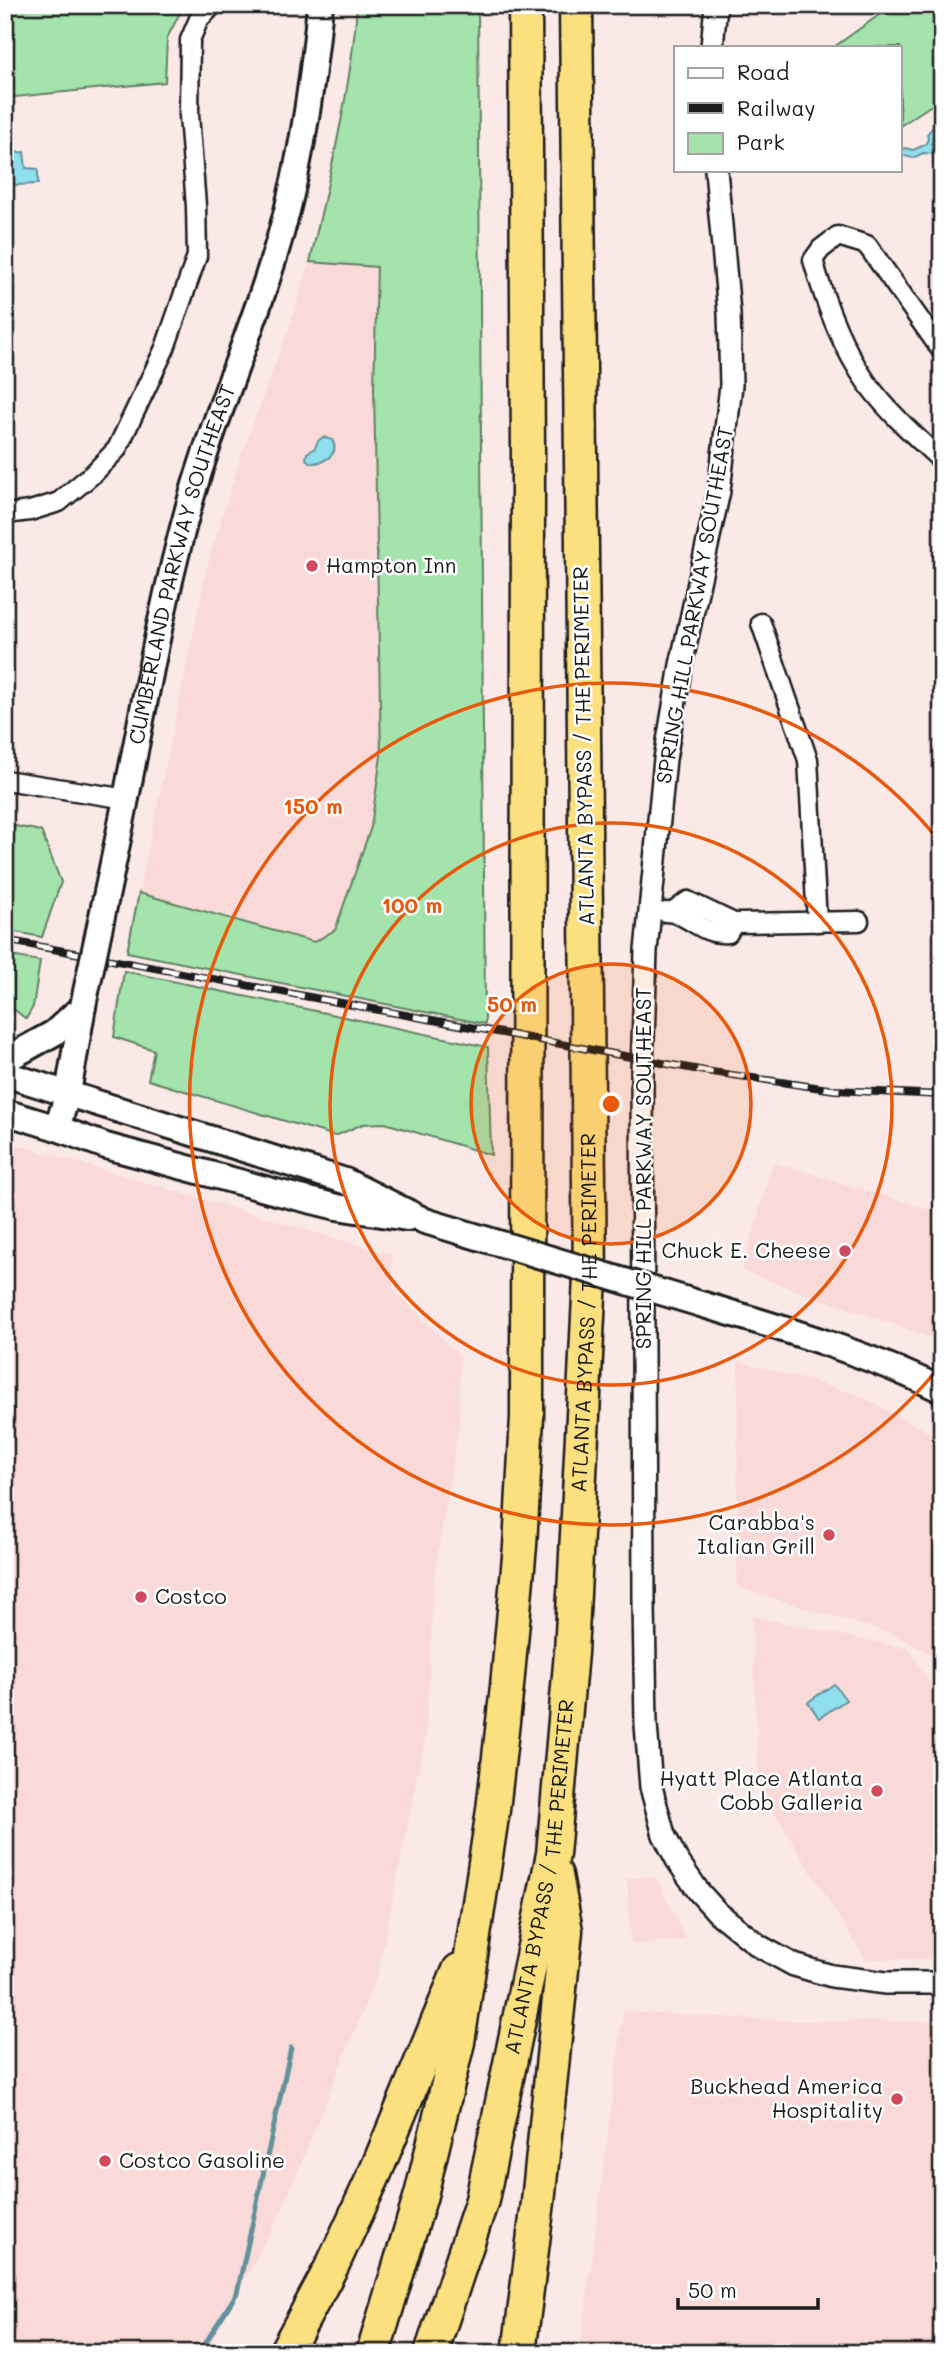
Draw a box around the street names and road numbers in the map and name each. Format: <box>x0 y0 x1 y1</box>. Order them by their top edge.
street label: CUMBERLAND PARKWAY SOUTHEAST <box>122 380 240 746</box>
street label: SPRING HILL PARKWAY SOUTHEAST <box>649 424 738 786</box>
street label: ATLANTA BYPASS / THE PERIMETER <box>566 566 599 926</box>
street label: SPRING HILL PARKWAY SOUTHEAST <box>629 987 656 1349</box>
street label: ATLANTA BYPASS / THE PERIMETER <box>564 1133 602 1493</box>
street label: ATLANTA BYPASS / THE PERIMETER <box>497 1698 579 2057</box>

